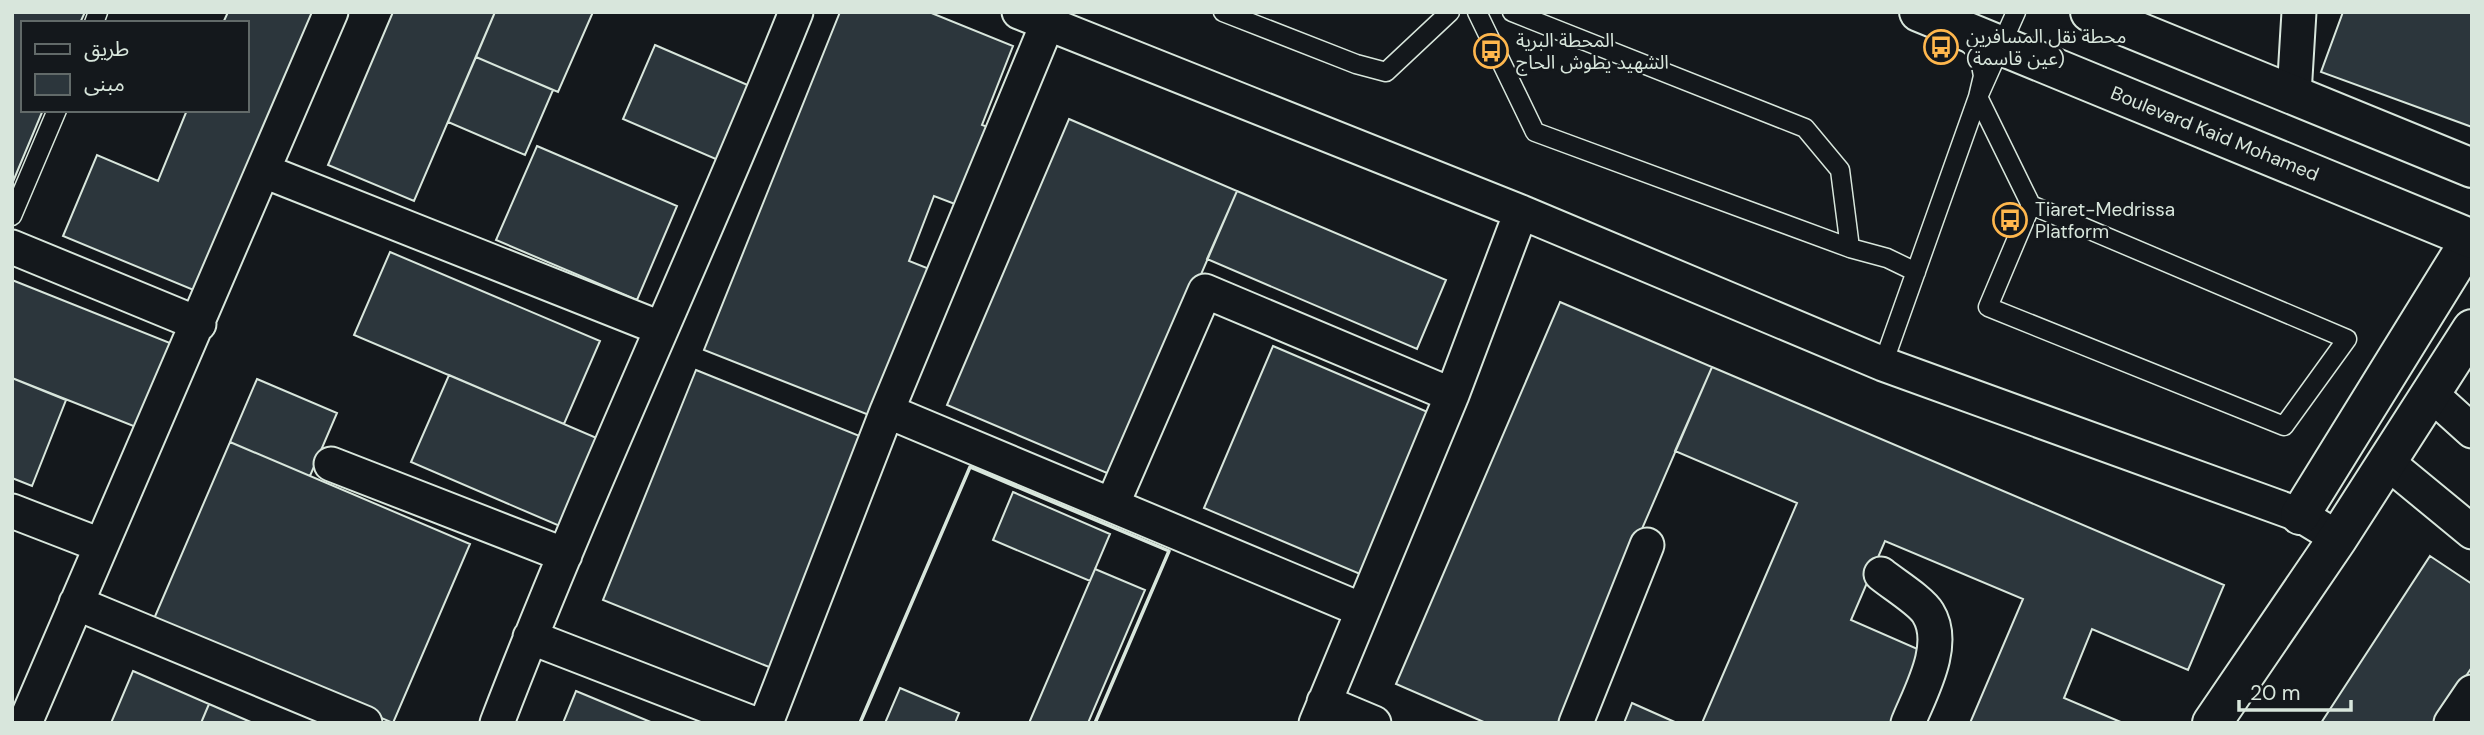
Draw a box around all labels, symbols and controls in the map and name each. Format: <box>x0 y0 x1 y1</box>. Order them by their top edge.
legend <box>21 21 248 112</box>
place label: محطة نقل المسافرين (عين قاسمة) <box>1966 24 2126 71</box>
place label: المحطة البرية الشهيد يطوش الحاج <box>1516 28 1669 76</box>
bus stop icon: محطة نقل المسافرين (عين قاسمة) <box>1922 28 1960 66</box>
bus stop icon: المحطة البرية الشهيد يطوش الحاج <box>1472 32 1510 70</box>
text: طريق <box>84 35 129 63</box>
text: مبنى <box>84 70 125 98</box>
street label: Boulevard Kaid Mohamed <box>2107 80 2323 187</box>
place label: Tiaret-Medrissa Platform <box>2035 197 2175 244</box>
bus stop icon: Tiaret-Medrissa Platform <box>1991 201 2029 239</box>
scale bar <box>2239 668 2351 712</box>
text: 20 m <box>2250 679 2301 707</box>

